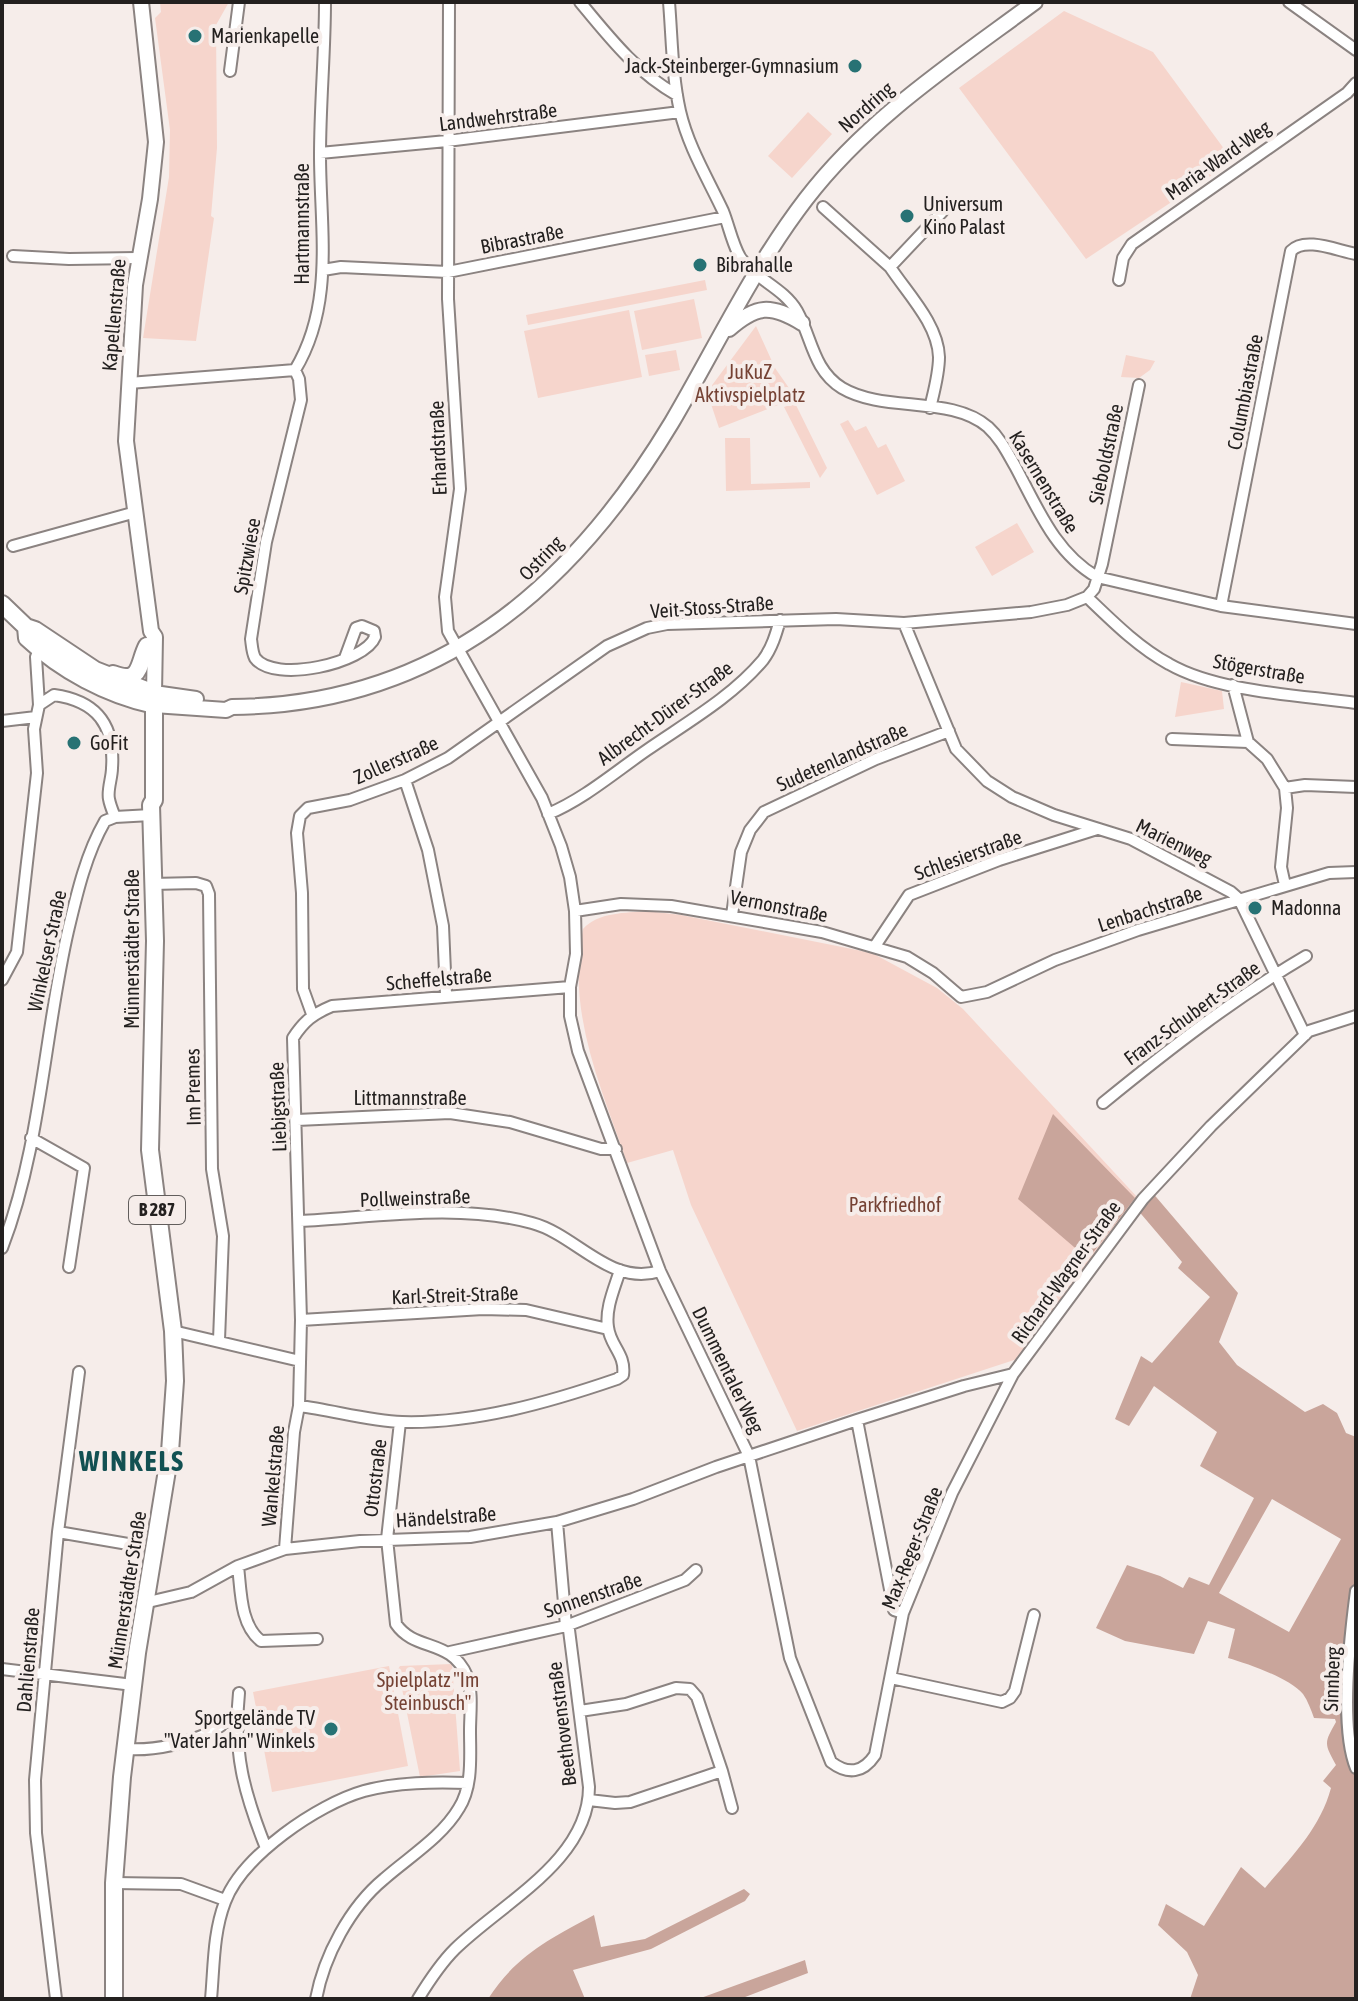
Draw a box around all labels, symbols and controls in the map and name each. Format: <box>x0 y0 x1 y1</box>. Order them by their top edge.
place label: Marienkapelle <box>211 24 319 47</box>
marker: Marienkapelle <box>186 27 204 45</box>
place label: Jack-Steinberger-Gymnasium <box>625 54 839 77</box>
marker: Jack-Steinberger-Gymnasium <box>846 57 864 75</box>
street label: Nordring <box>833 76 898 137</box>
street label: Landwehrstraße <box>438 98 558 135</box>
street label: Maria-Ward-Weg <box>1161 115 1275 204</box>
street label: Hartmannstraße <box>290 163 313 285</box>
place label: Universum Kino Palast <box>923 192 1006 238</box>
marker: Universum Kino Palast <box>898 207 916 225</box>
street label: Bibrastraße <box>478 219 566 258</box>
place label: Bibrahalle <box>716 253 793 276</box>
marker: Bibrahalle <box>691 256 709 274</box>
street label: Kapellenstraße <box>97 258 130 372</box>
street label: Columbiastraße <box>1222 332 1267 452</box>
park label: JuKuZ Aktivspielplatz <box>695 360 805 406</box>
street label: Erhardstraße <box>424 400 451 496</box>
street label: Sieboldstraße <box>1084 402 1127 506</box>
street label: Kasernenstraße <box>1005 426 1084 537</box>
street label: Spitzwiese <box>228 516 265 596</box>
street label: Ostring <box>514 530 568 585</box>
street label: Veit-Stoss-Straße <box>650 591 774 622</box>
street label: Stögerstraße <box>1211 649 1307 688</box>
street label: Albrecht-Dürer-Straße <box>593 656 737 769</box>
street label: Sudetenlandstraße <box>773 717 911 796</box>
place label: GoFit <box>90 731 129 754</box>
street label: Zollerstraße <box>350 731 442 788</box>
marker: GoFit <box>65 734 83 752</box>
street label: Marienweg <box>1133 813 1216 870</box>
street label: Schlesierstraße <box>911 824 1025 885</box>
street label: Münnerstädter Straße <box>120 869 143 1029</box>
street label: Lenbachstraße <box>1095 881 1205 936</box>
street label: Vernonstraße <box>728 885 830 926</box>
street label: Winkelser Straße <box>22 888 71 1014</box>
place label: Madonna <box>1271 896 1341 919</box>
marker: Madonna <box>1246 899 1264 917</box>
street label: Franz-Schubert-Straße <box>1119 956 1264 1070</box>
street label: Scheffelstraße <box>385 962 493 995</box>
street label: Im Premes <box>180 1048 205 1126</box>
street label: Liebigstraße <box>264 1062 291 1152</box>
street label: Littmannstraße <box>353 1086 467 1109</box>
street label: Pollweinstraße <box>359 1184 471 1211</box>
park label: Parkfriedhof <box>849 1193 942 1216</box>
road number: B 287 <box>129 1196 185 1224</box>
street label: Richard-Wagner-Straße <box>1006 1196 1125 1347</box>
street label: Karl-Streit-Straße <box>391 1281 519 1308</box>
street label: Dummentaler Weg <box>688 1303 769 1437</box>
street label: Wankelstraße <box>257 1424 288 1528</box>
street label: Ottostraße <box>358 1438 391 1518</box>
district label: WINKELS <box>78 1445 185 1477</box>
street label: Max-Reger-Straße <box>876 1483 947 1613</box>
street label: Händelstraße <box>395 1502 497 1531</box>
street label: Münnerstädter Straße <box>103 1509 150 1671</box>
street label: Sonnenstraße <box>541 1567 645 1622</box>
street label: Dahlienstraße <box>11 1607 44 1713</box>
street label: Sinnberg <box>1319 1646 1344 1712</box>
street label: Beethovenstraße <box>542 1661 581 1788</box>
park label: Spielplatz "Im Steinbusch" <box>377 1668 479 1714</box>
place label: Sportgelände TV "Vater Jahn" Winkels <box>164 1706 315 1752</box>
marker: Sportgelände TV "Vater Jahn" Winkels <box>322 1720 340 1738</box>

